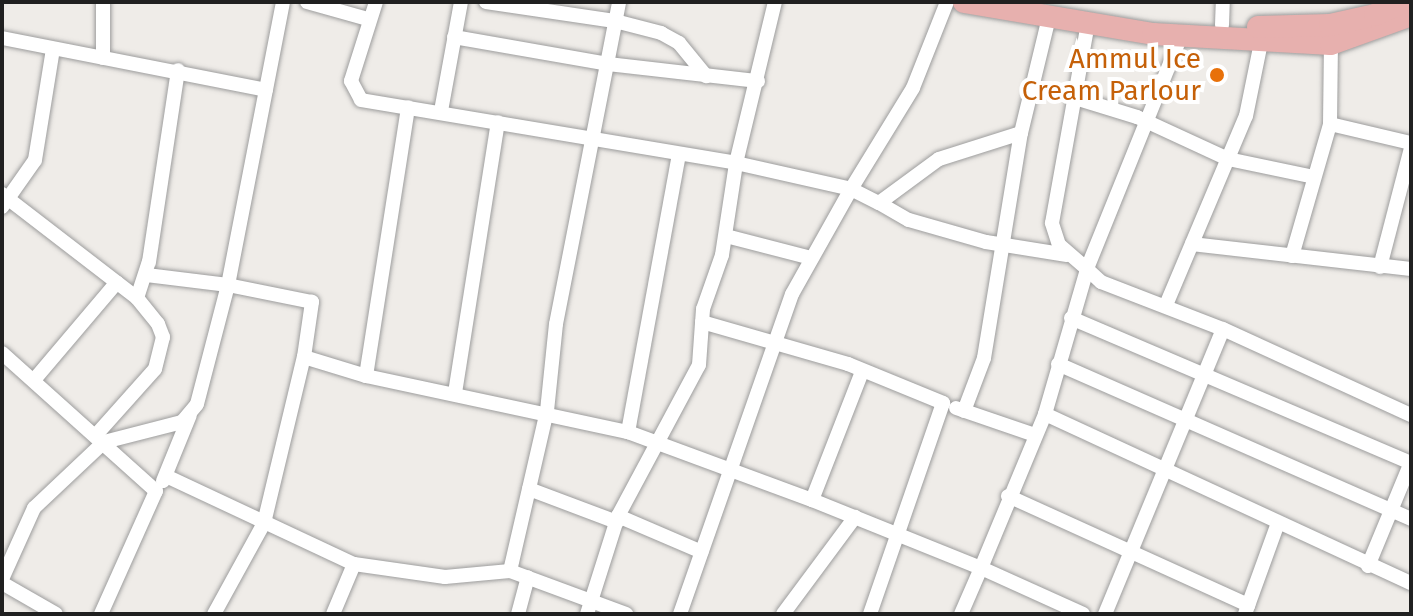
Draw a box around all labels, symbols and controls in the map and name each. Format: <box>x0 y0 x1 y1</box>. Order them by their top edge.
place label: Ammul Ice Cream Parlour <box>1022 42 1201 108</box>
marker: Ammul Ice Cream Parlour <box>1208 66 1226 84</box>

